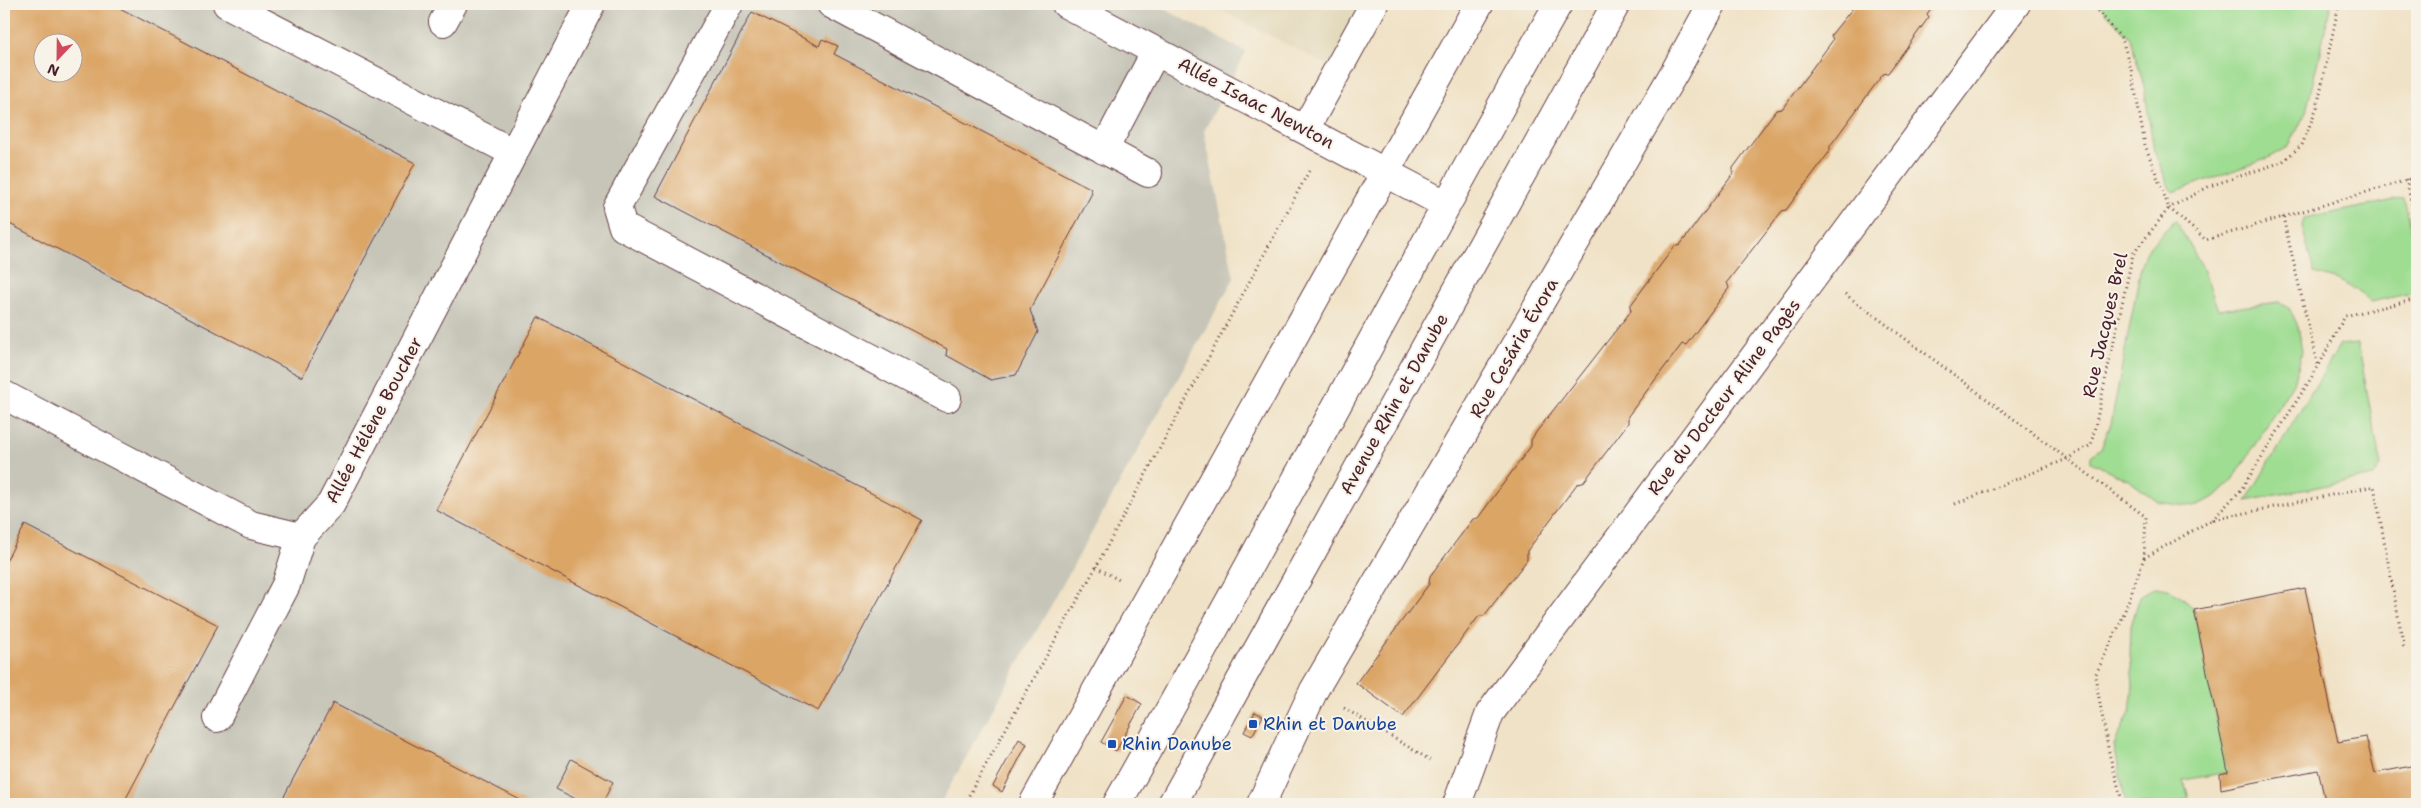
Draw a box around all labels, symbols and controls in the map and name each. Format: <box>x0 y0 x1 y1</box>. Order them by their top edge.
north arrow <box>32 32 82 82</box>
street label: Allée Isaac Newton <box>1174 52 1338 154</box>
text: N <box>45 60 62 80</box>
street label: Rue Jacques Brel <box>2077 249 2134 400</box>
street label: Rue Cesária Évora <box>1464 274 1564 422</box>
street label: Rue du Docteur Aline Pagès <box>1642 294 1806 500</box>
street label: Avenue Rhin et Danube <box>1334 309 1454 499</box>
street label: Allée Hélène Boucher <box>320 332 428 508</box>
place label: Rhin et Danube <box>1263 712 1397 736</box>
marker: Rhin et Danube <box>1247 718 1259 730</box>
place label: Rhin Danube <box>1122 732 1232 756</box>
marker: Rhin Danube <box>1106 738 1118 750</box>

